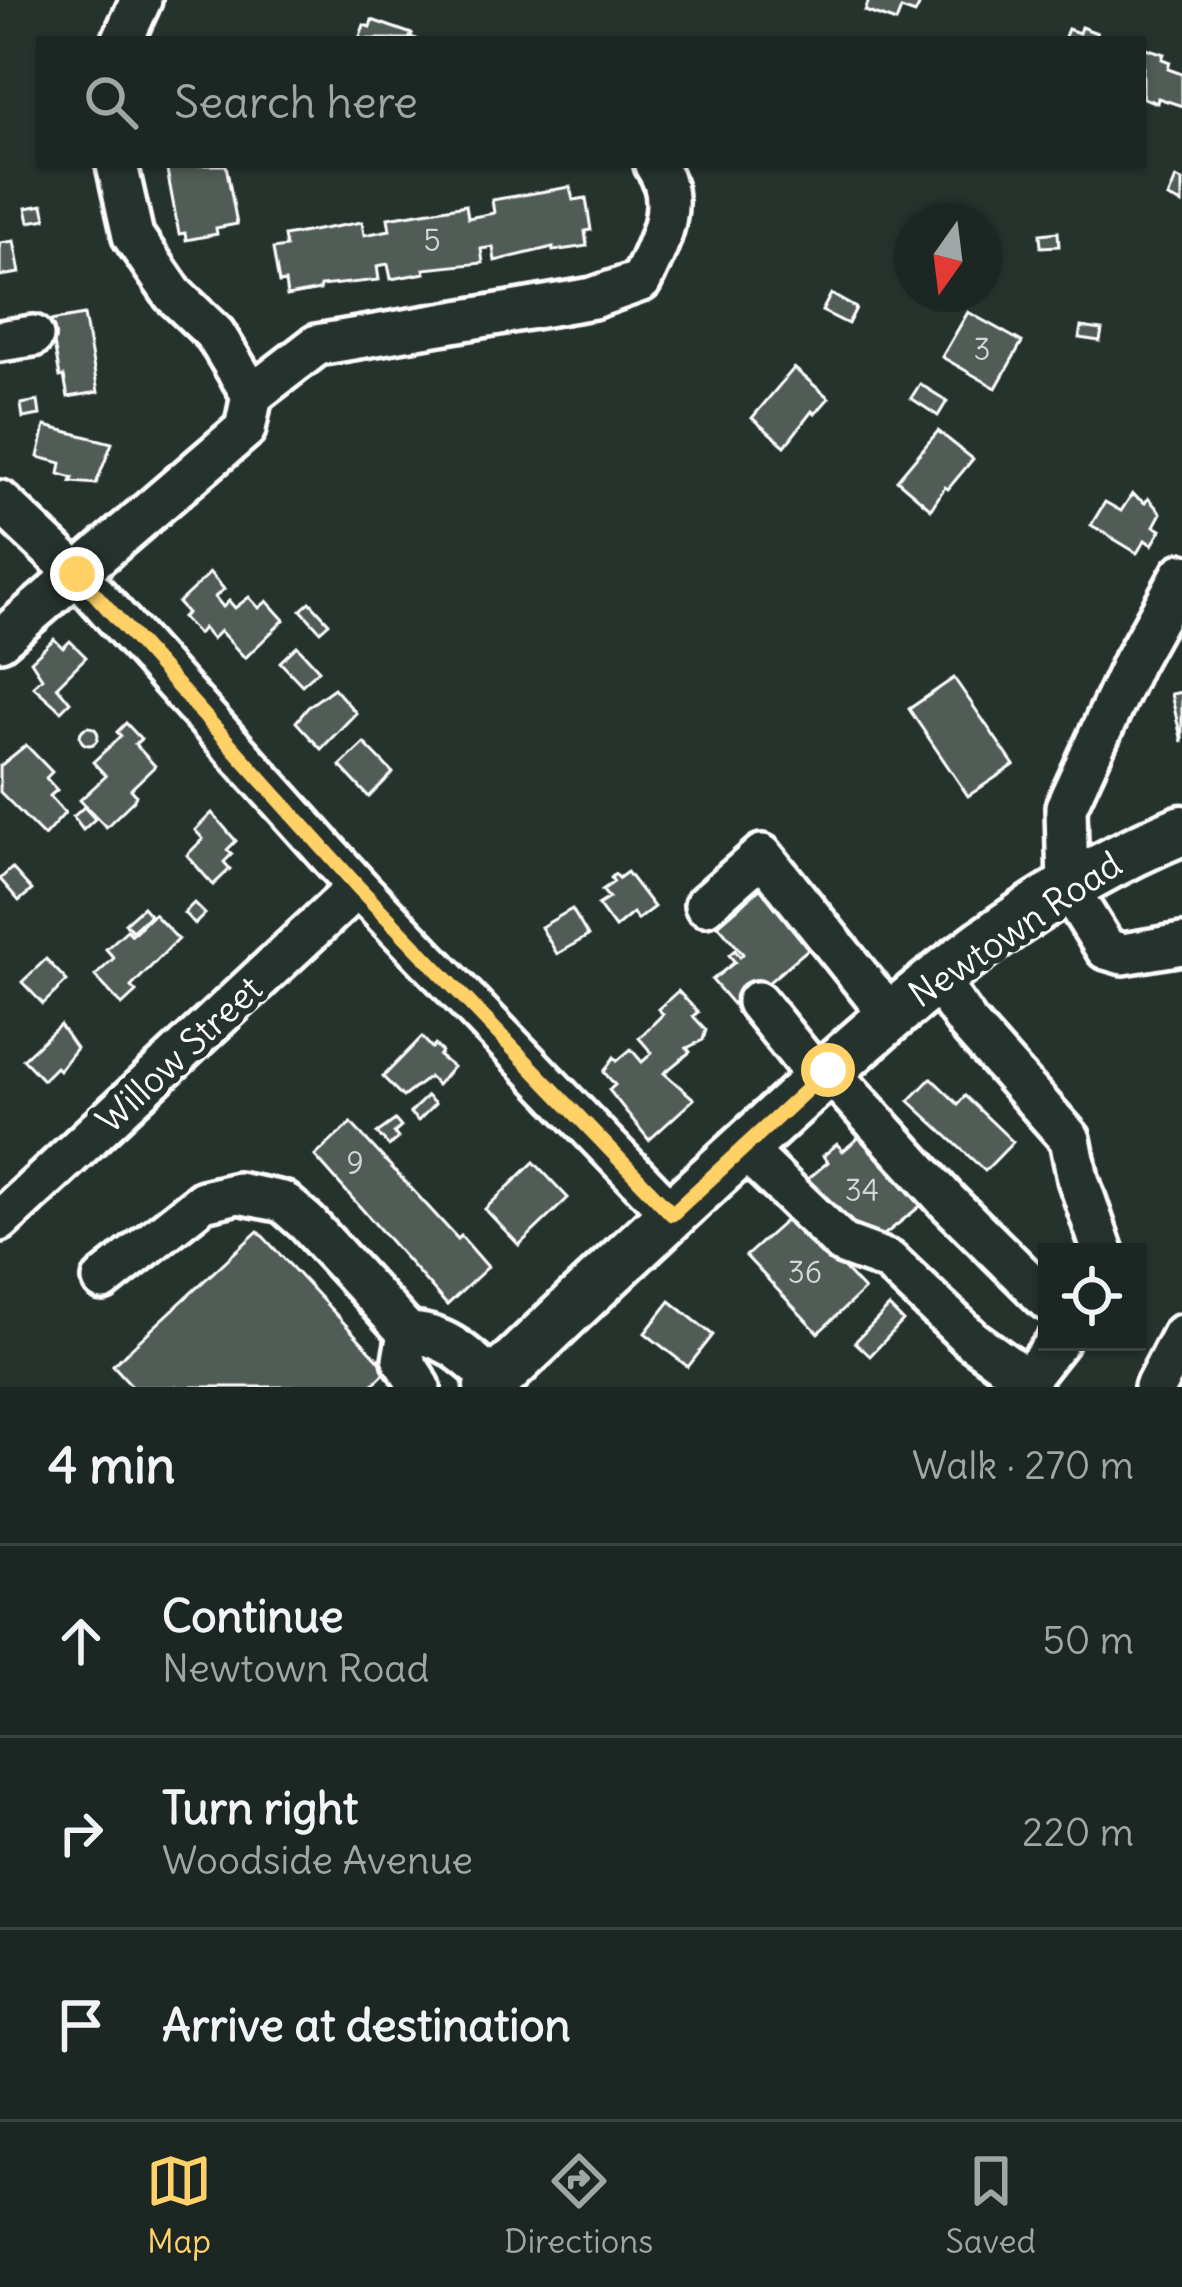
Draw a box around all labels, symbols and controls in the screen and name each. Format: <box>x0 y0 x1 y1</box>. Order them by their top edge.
search box <box>36 36 1146 168</box>
icon: search <box>78 69 144 135</box>
text: Search here <box>174 74 418 130</box>
north arrow <box>894 204 1002 312</box>
house number: 5 <box>423 221 441 259</box>
house number: 3 <box>973 330 991 368</box>
route end <box>50 547 104 601</box>
street label: Newtown Road <box>900 842 1130 1017</box>
street label: Willow Street <box>87 966 272 1142</box>
route start <box>801 1043 855 1097</box>
house number: 9 <box>346 1144 364 1182</box>
house number: 34 <box>845 1171 879 1209</box>
map controls <box>1038 1243 1146 1351</box>
button: locate <box>1038 1243 1146 1351</box>
house number: 36 <box>788 1253 822 1291</box>
text: 4 min <box>48 1433 175 1497</box>
text: Walk · 270 m <box>912 1441 1134 1490</box>
text: Continue <box>162 1588 344 1644</box>
icon: ahead <box>48 1608 114 1674</box>
text: 50 m <box>1042 1616 1134 1665</box>
text: Newtown Road <box>162 1644 429 1693</box>
text: Turn right <box>162 1780 358 1836</box>
icon: right <box>48 1800 114 1866</box>
text: 220 m <box>1022 1808 1134 1857</box>
text: Woodside Avenue <box>162 1836 473 1885</box>
icon: arrive <box>48 1992 114 2058</box>
text: Arrive at destination <box>162 1997 571 2053</box>
tab: Map <box>146 2148 212 2262</box>
tab: Directions <box>504 2148 653 2262</box>
tab: Saved <box>946 2148 1036 2262</box>

